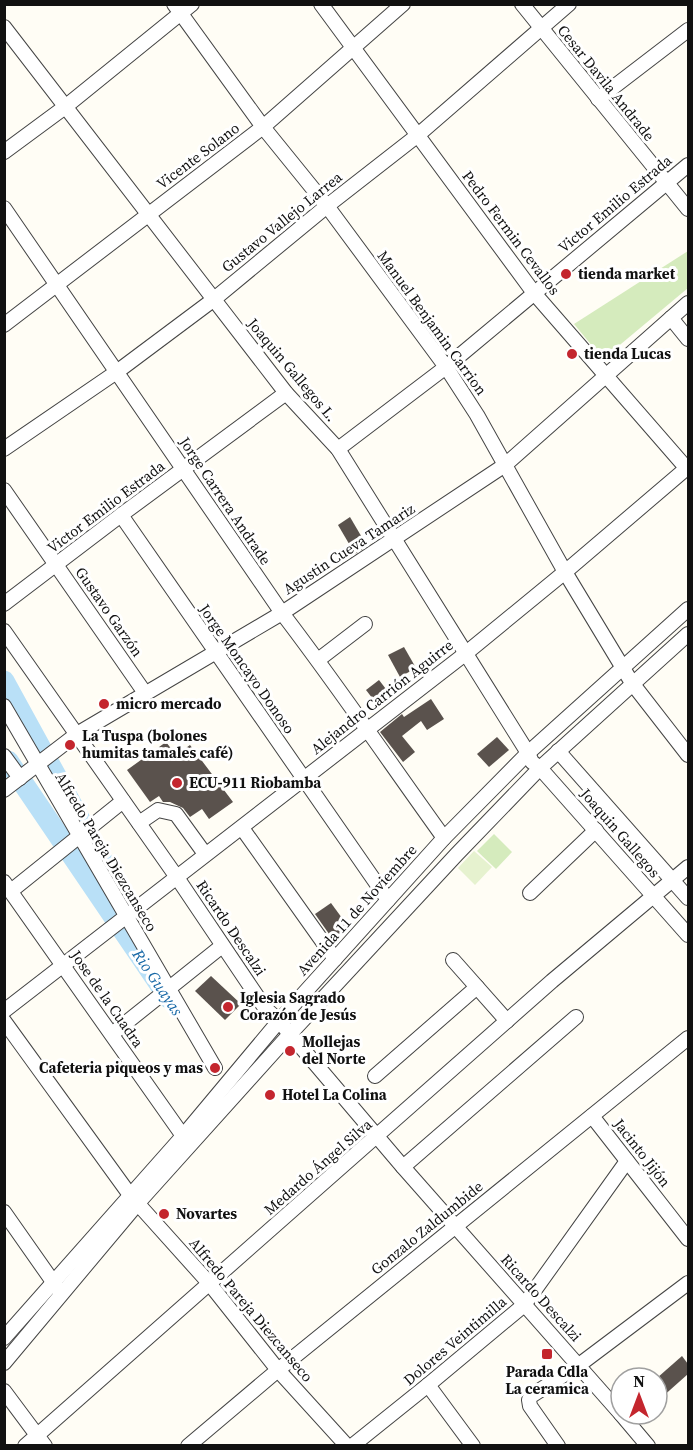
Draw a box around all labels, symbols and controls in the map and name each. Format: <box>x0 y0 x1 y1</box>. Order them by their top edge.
street label: Cesar Davila Andrade <box>553 20 660 146</box>
street label: Vicente Solano <box>152 117 244 194</box>
street label: Victor Emilio Estrada <box>553 150 676 257</box>
street label: Gustavo Vallejo Larrea <box>217 166 347 277</box>
street label: Pedro Fermin Cevallos <box>458 166 565 299</box>
street label: Manuel Benjamin Carrion <box>373 246 492 399</box>
place label: tienda market <box>578 263 676 284</box>
marker: tienda market <box>559 267 573 281</box>
street label: Joaquin Gallegos L. <box>242 313 342 426</box>
place label: tienda Lucas <box>584 343 671 364</box>
marker: tienda Lucas <box>565 347 579 361</box>
street label: Jorge Carrera Andrade <box>174 432 276 569</box>
street label: Victor Emilio Estrada <box>43 455 169 558</box>
street label: Agustin Cueva Tamariz <box>279 498 419 599</box>
street label: Gustavo Garzón <box>71 563 148 661</box>
street label: Jorge Moncayo Donoso <box>194 599 300 738</box>
street label: Alejandro Carrión Aguirre <box>306 634 458 759</box>
place label: micro mercado <box>116 693 222 714</box>
marker: micro mercado <box>97 697 111 711</box>
place label: La Tuspa (bolones humitas tamales café) <box>82 725 233 763</box>
marker: La Tuspa (bolones humitas tamales café) <box>63 738 77 752</box>
street label: Alfredo Pareja Diezcanseco <box>50 768 162 935</box>
place label: ECU-911 Riobamba <box>189 772 322 793</box>
marker: ECU-911 Riobamba <box>170 776 184 790</box>
street label: Joaquin Gallegos <box>575 783 665 882</box>
street label: Avenida 11 de Noviembre <box>292 839 422 980</box>
street label: Ricardo Descalzi <box>192 876 271 980</box>
water label: Rio Guayas <box>127 944 188 1020</box>
street label: Jose de la Cuadra <box>65 945 149 1052</box>
place label: Iglesia Sagrado Corazón de Jesús <box>240 987 356 1025</box>
marker: Iglesia Sagrado Corazón de Jesús <box>221 1000 235 1014</box>
place label: Mollejas del Norte <box>302 1031 366 1069</box>
marker: Mollejas del Norte <box>283 1044 297 1058</box>
place label: Cafeteria piqueos y mas <box>39 1057 203 1078</box>
marker: Cafeteria piqueos y mas <box>208 1061 222 1075</box>
place label: Hotel La Colina <box>282 1084 388 1105</box>
marker: Hotel La Colina <box>263 1088 277 1102</box>
street label: Jacinto Jijón <box>608 1113 676 1191</box>
street label: Medardo Ángel Silva <box>259 1114 376 1219</box>
street label: Gonzalo Zaldumbide <box>366 1176 487 1279</box>
place label: Novartes <box>176 1203 237 1224</box>
marker: Novartes <box>157 1207 171 1221</box>
street label: Alfredo Pareja Diezcanseco <box>185 1233 318 1386</box>
street label: Ricardo Descalzi <box>496 1249 586 1346</box>
street label: Dolores Veintimilla <box>399 1291 511 1390</box>
marker: Parada Cdla La ceramica <box>540 1347 554 1361</box>
place label: Parada Cdla La ceramica <box>505 1361 590 1399</box>
north arrow <box>609 1366 669 1426</box>
text: N <box>633 1370 645 1392</box>

